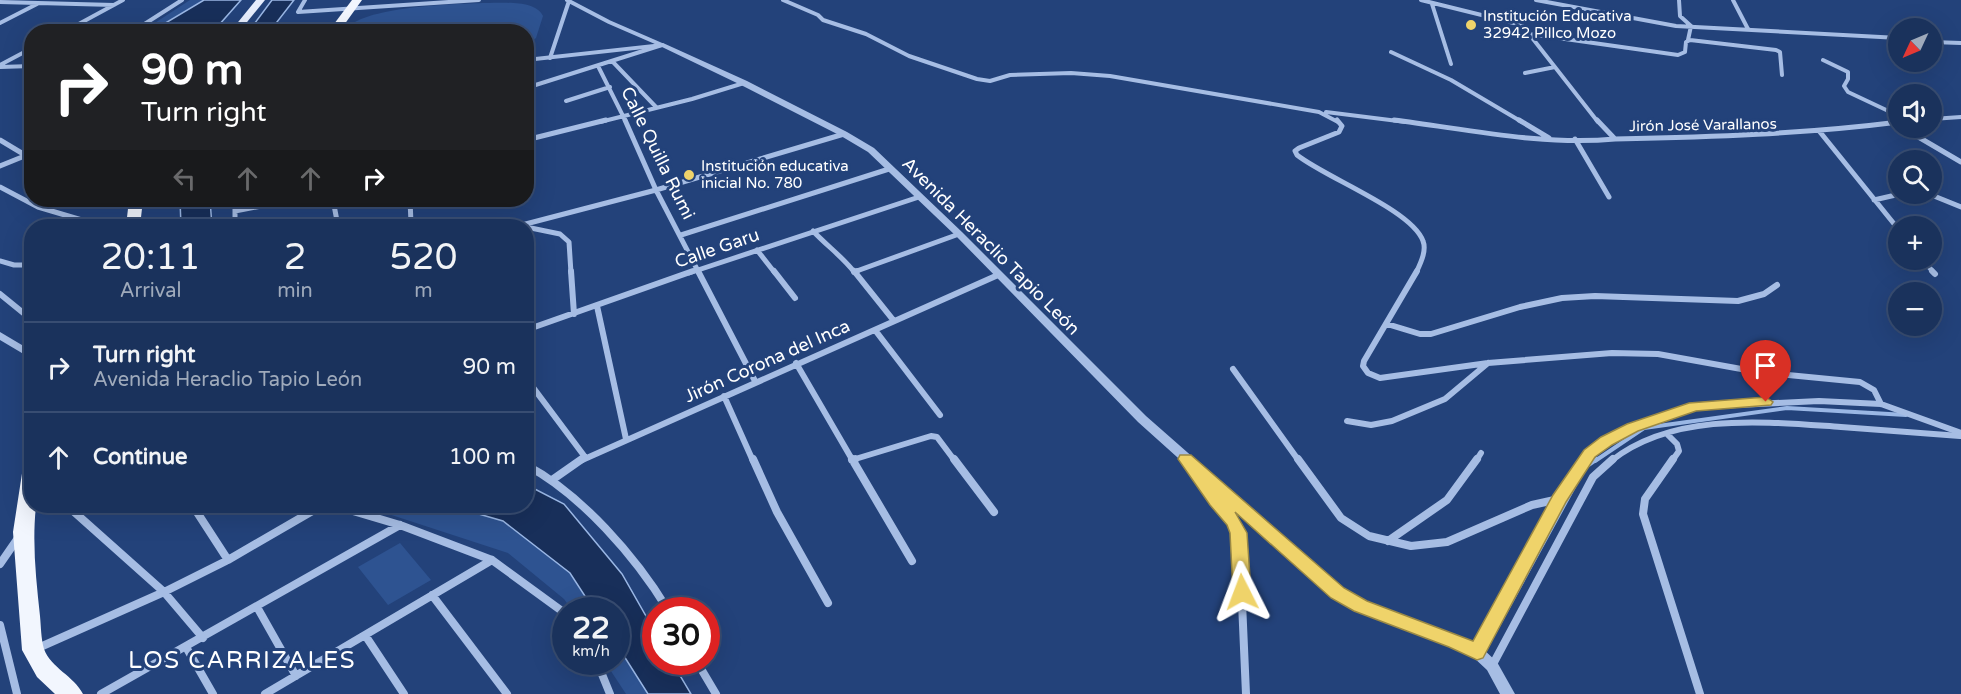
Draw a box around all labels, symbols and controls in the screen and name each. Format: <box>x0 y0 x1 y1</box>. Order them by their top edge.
place label: Institución Educativa 32942 Pillco Mozo <box>1483 7 1632 42</box>
marker: Institución Educativa 32942 Pillco Mozo <box>1464 18 1478 32</box>
north arrow <box>1888 18 1942 72</box>
map controls <box>1888 18 1942 336</box>
text: 90 m <box>141 45 243 96</box>
icon: right <box>42 48 120 126</box>
street label: Calle Quilla Rumi <box>616 83 700 223</box>
button: sound <box>1888 84 1942 138</box>
text: Turn right <box>141 96 267 129</box>
street label: Jirón José Varallanos <box>1629 115 1777 135</box>
button: search <box>1888 150 1942 204</box>
street label: Avenida Heraclio Tapio León <box>898 153 1084 339</box>
place label: Institución educativa inicial No. 780 <box>701 157 849 192</box>
icon: left <box>168 162 201 195</box>
icon: ahead <box>231 162 264 195</box>
icon: ahead <box>294 162 327 195</box>
icon: right <box>357 162 390 195</box>
marker: Institución educativa inicial No. 780 <box>682 168 696 182</box>
button: + <box>1888 216 1942 270</box>
street label: Calle Garu <box>672 223 762 273</box>
text: 20:11 <box>101 236 201 279</box>
text: 2 <box>284 236 306 279</box>
text: 520 <box>389 236 457 279</box>
text: Arrival <box>120 279 182 303</box>
text: min <box>277 279 313 303</box>
text: m <box>414 279 433 303</box>
button: − <box>1888 282 1942 336</box>
street label: Jirón Corona del Inca <box>681 315 853 407</box>
pin <box>1740 340 1791 402</box>
text: Turn right <box>93 342 195 368</box>
icon: arrive <box>1749 349 1782 382</box>
icon: right <box>42 351 75 384</box>
text: 90 m <box>462 354 516 380</box>
text: Avenida Heraclio Tapio León <box>93 368 362 392</box>
icon: ahead <box>42 441 75 474</box>
text: Continue <box>93 444 188 470</box>
text: 100 m <box>449 444 516 470</box>
position arrow <box>1210 560 1274 624</box>
speed limit sign: 30 <box>642 597 720 675</box>
text: 22 <box>572 610 610 647</box>
text: km/h <box>572 642 610 660</box>
district label: LOS CARRIZALES <box>128 646 356 675</box>

